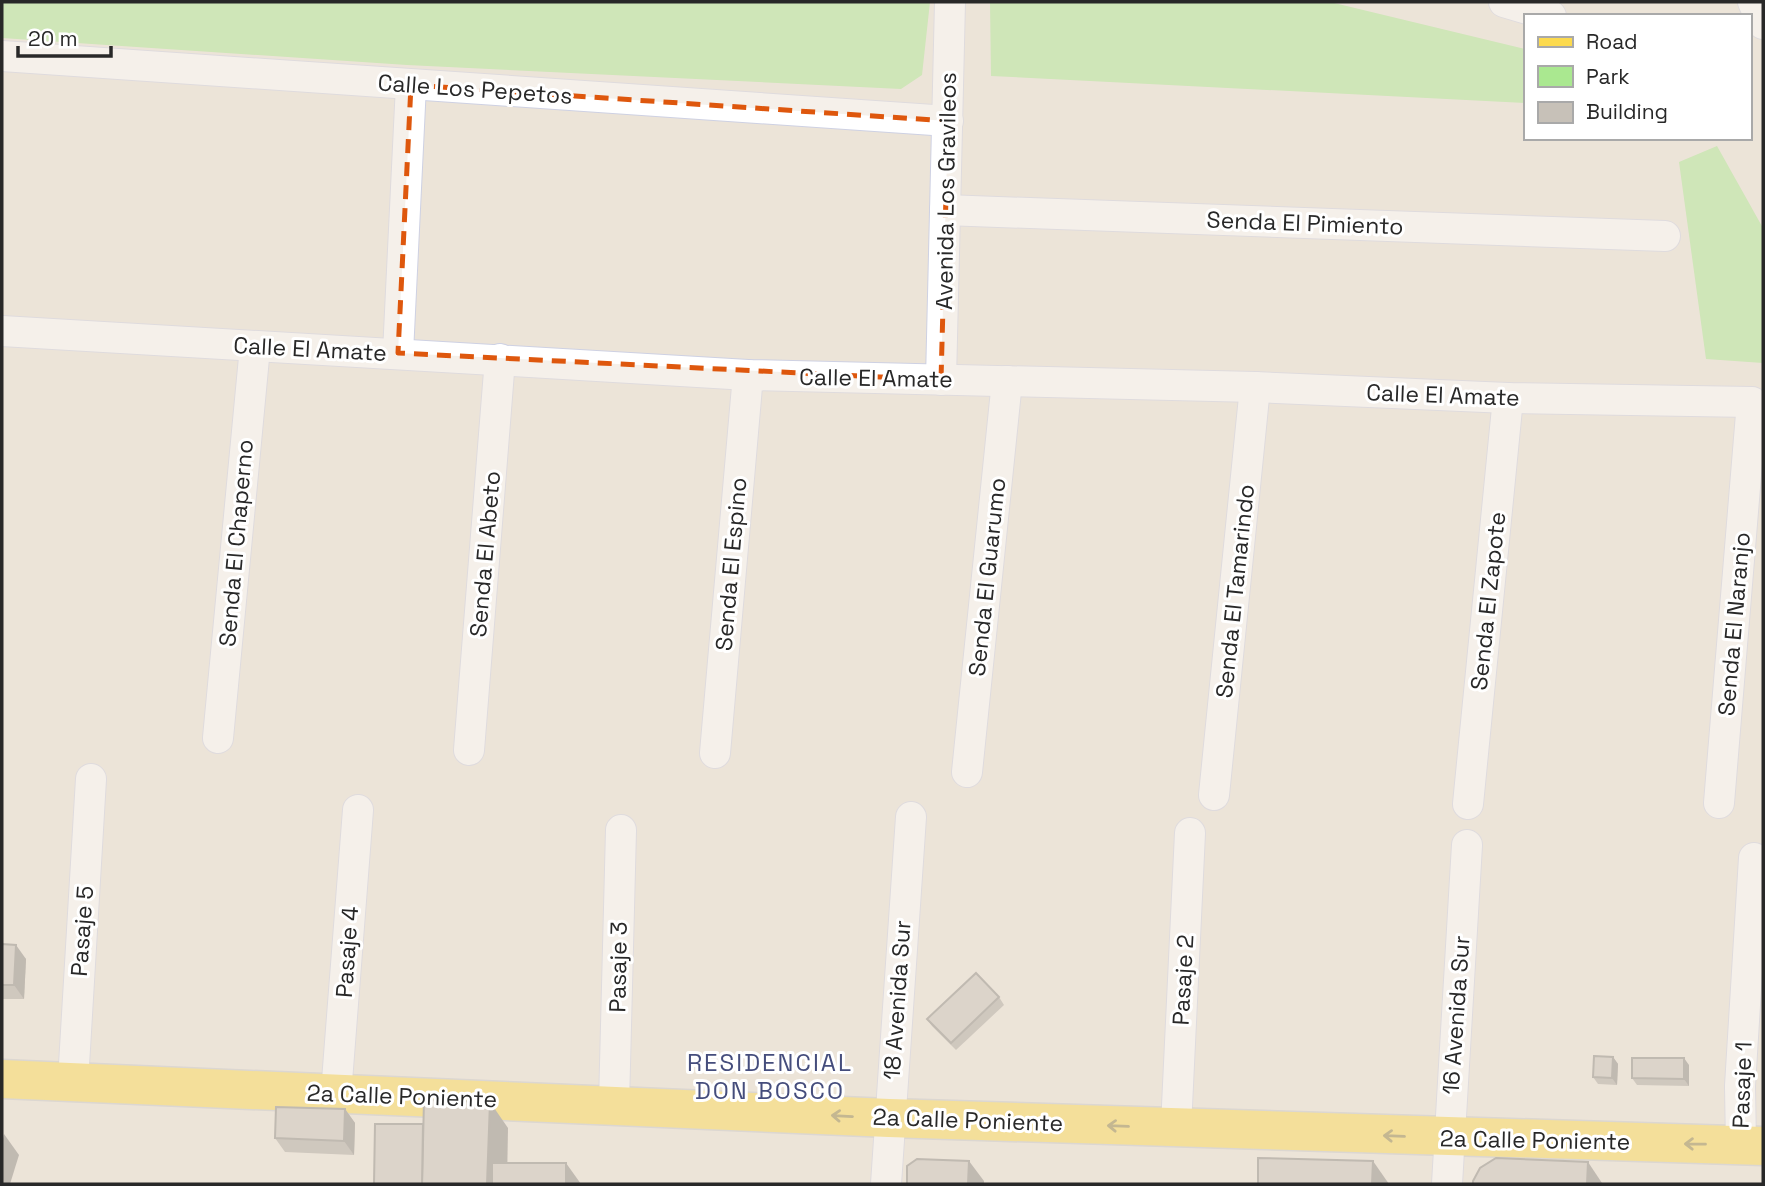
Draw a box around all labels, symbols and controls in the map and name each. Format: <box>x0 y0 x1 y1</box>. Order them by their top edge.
scale bar <box>18 14 110 58</box>
legend <box>1524 14 1751 140</box>
text: 20 m <box>28 25 78 52</box>
text: Road <box>1586 28 1638 55</box>
text: Park <box>1586 63 1630 90</box>
street label: Calle Los Pepetos <box>377 67 573 111</box>
street label: Avenida Los Gravileos <box>929 72 963 310</box>
text: Building <box>1586 98 1668 125</box>
street label: Senda El Pimiento <box>1206 205 1404 241</box>
street label: Calle El Amate <box>233 330 387 368</box>
street label: Calle El Amate <box>799 362 953 394</box>
street label: Calle El Amate <box>1366 377 1520 413</box>
street label: Senda El Chaperno <box>212 438 260 648</box>
street label: Senda El Abeto <box>463 470 507 638</box>
street label: Senda El Espino <box>708 476 754 652</box>
street label: Senda El Guarumo <box>962 476 1012 678</box>
street label: Senda El Tamarindo <box>1209 483 1261 699</box>
street label: Senda El Zapote <box>1464 510 1512 692</box>
street label: Senda El Naranjo <box>1711 531 1757 717</box>
street label: Pasaje 5 <box>64 885 100 977</box>
street label: Pasaje 4 <box>329 905 365 999</box>
street label: 18 Avenida Sur <box>876 919 918 1081</box>
street label: Pasaje 3 <box>602 921 634 1013</box>
street label: Pasaje 2 <box>1166 934 1200 1026</box>
street label: 16 Avenida Sur <box>1435 934 1477 1096</box>
street label: Pasaje 1 <box>1725 1041 1759 1129</box>
district label: RESIDENCIAL DON BOSCO <box>687 1047 853 1106</box>
street label: 2a Calle Poniente <box>306 1078 498 1114</box>
street label: 2a Calle Poniente <box>872 1102 1064 1138</box>
one-way arrow <box>830 1109 853 1122</box>
one-way arrow <box>1107 1119 1130 1132</box>
street label: 2a Calle Poniente <box>1440 1123 1630 1157</box>
one-way arrow <box>1383 1130 1406 1143</box>
one-way arrow <box>1684 1138 1707 1151</box>

